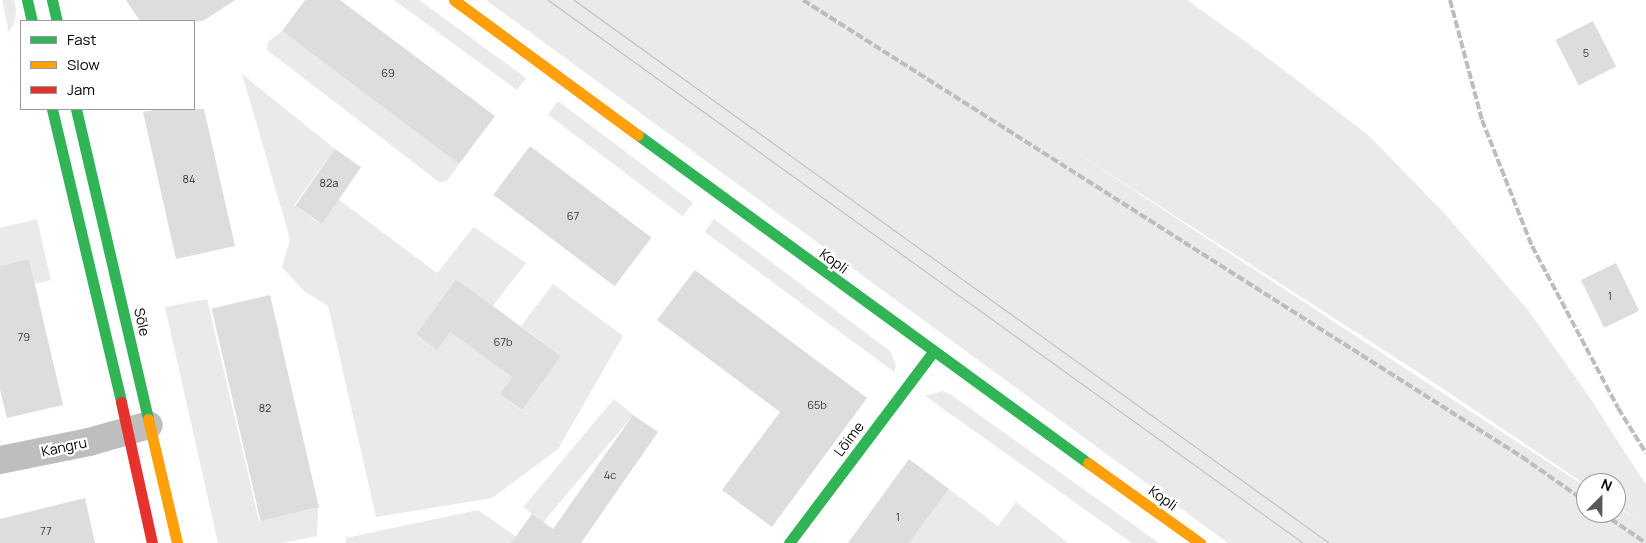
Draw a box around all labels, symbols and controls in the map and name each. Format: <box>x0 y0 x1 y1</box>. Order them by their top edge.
legend <box>20 20 195 110</box>
text: Fast <box>67 29 96 50</box>
house number: 5 <box>1583 46 1589 60</box>
text: Slow <box>67 54 100 75</box>
house number: 69 <box>381 66 395 80</box>
text: Jam <box>67 79 95 100</box>
house number: 84 <box>183 172 195 186</box>
house number: 82a <box>320 176 338 190</box>
house number: 67 <box>567 209 579 223</box>
street label: Kopli <box>817 245 851 277</box>
house number: 1 <box>1608 289 1612 303</box>
street label: Sõle <box>131 306 153 338</box>
house number: 79 <box>18 330 30 344</box>
house number: 67b <box>494 335 512 349</box>
house number: 65b <box>807 398 827 412</box>
house number: 82 <box>259 401 271 415</box>
street label: Lõime <box>831 418 867 460</box>
street label: Kangru <box>40 434 88 460</box>
house number: 4c <box>604 468 616 482</box>
north arrow <box>1576 473 1626 523</box>
text: N <box>1598 474 1615 495</box>
street label: Kopli <box>1146 482 1180 514</box>
house number: 1 <box>896 510 900 524</box>
house number: 77 <box>40 524 52 538</box>

